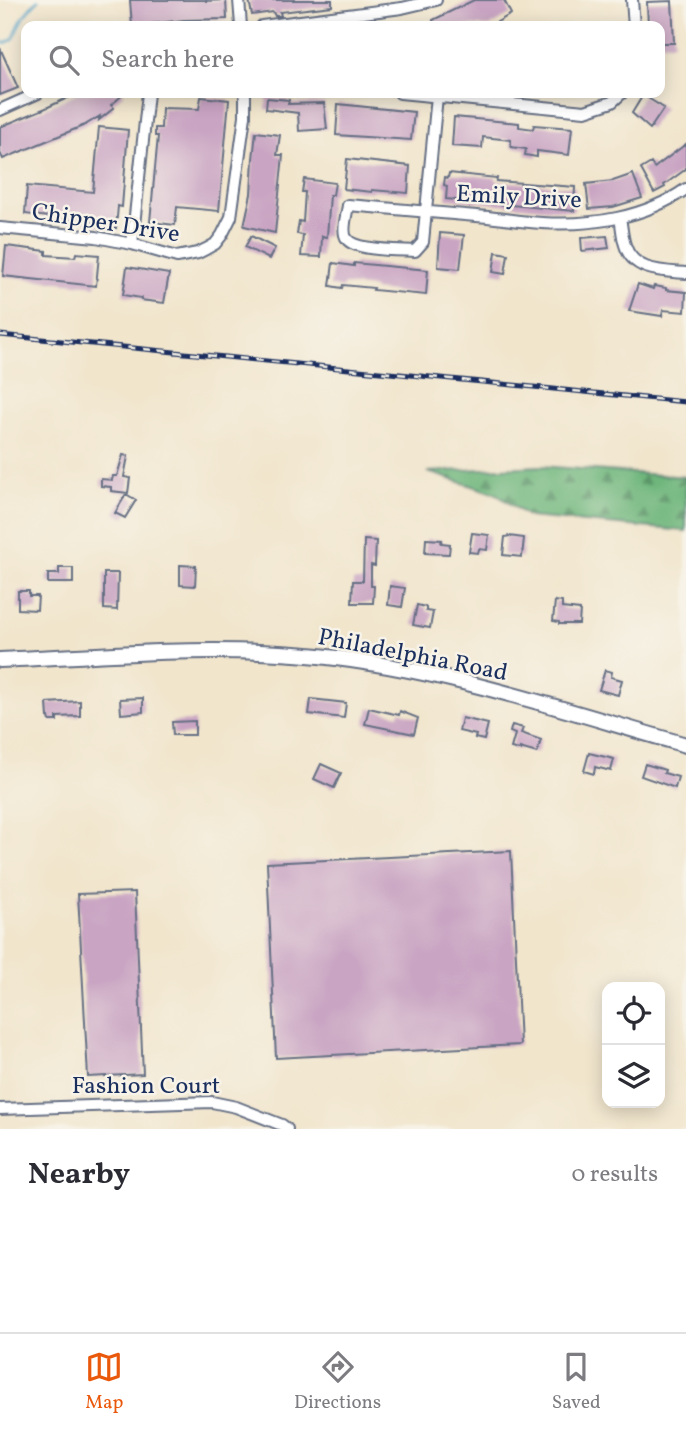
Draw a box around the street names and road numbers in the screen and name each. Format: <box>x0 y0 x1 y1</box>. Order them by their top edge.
street label: Emily Drive <box>455 178 583 218</box>
street label: Chipper Drive <box>29 195 182 252</box>
street label: Philadelphia Road <box>315 621 510 691</box>
street label: Fashion Court <box>72 1070 220 1104</box>

